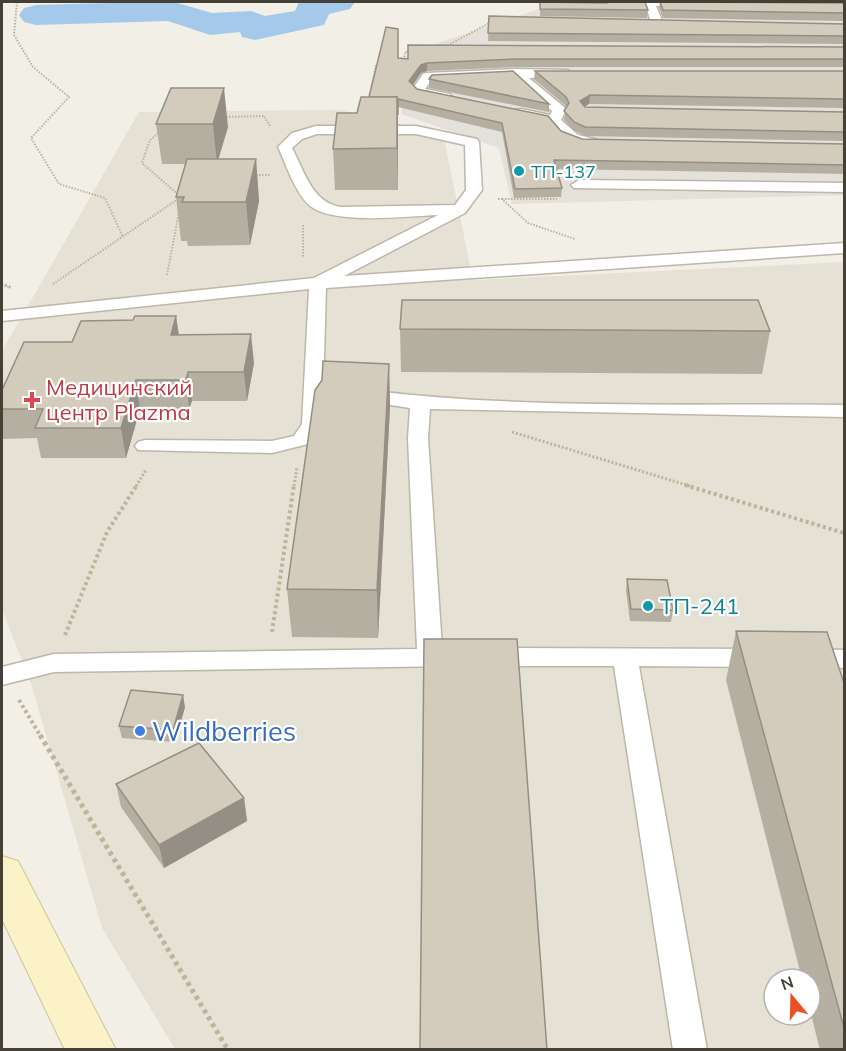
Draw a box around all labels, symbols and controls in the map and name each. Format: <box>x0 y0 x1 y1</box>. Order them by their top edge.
place label: ТП-137 <box>531 160 596 183</box>
marker: ТП-137 <box>512 164 526 178</box>
place label: Медицинский центр Plazma <box>46 373 192 426</box>
marker: Медицинский центр Plazma <box>23 391 41 409</box>
place label: ТП-241 <box>660 592 739 620</box>
marker: ТП-241 <box>641 599 655 613</box>
place label: Wildberries <box>152 714 296 748</box>
marker: Wildberries <box>133 724 147 738</box>
north arrow <box>762 967 822 1027</box>
text: N <box>778 971 796 994</box>

